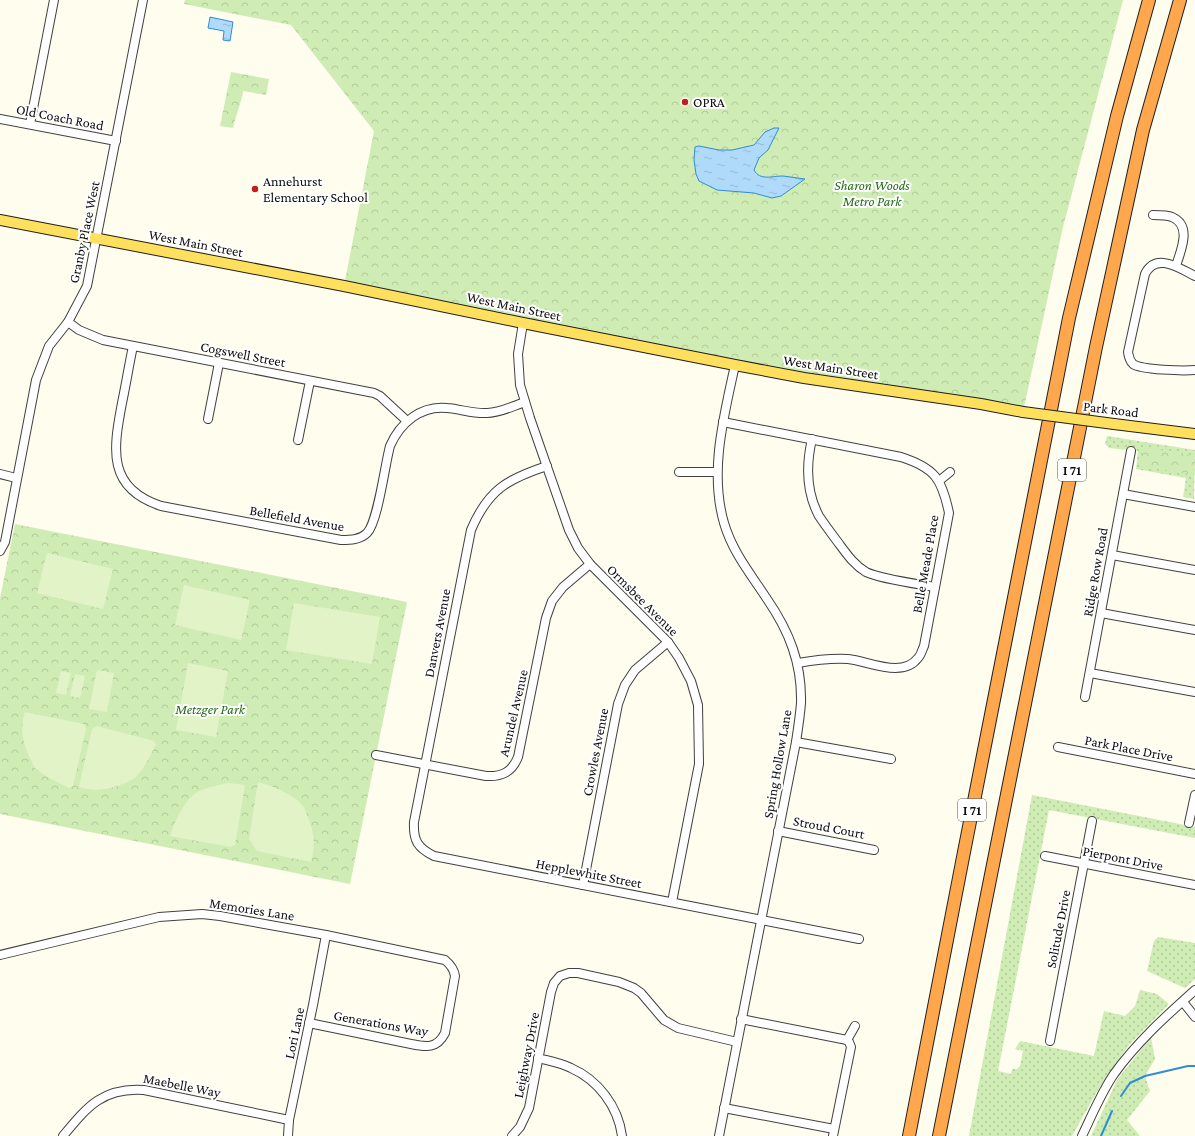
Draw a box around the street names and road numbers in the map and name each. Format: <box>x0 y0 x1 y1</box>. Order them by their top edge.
street label: Old Coach Road <box>15 101 106 133</box>
street label: Granby Place West <box>65 179 103 285</box>
street label: West Main Street <box>147 226 245 260</box>
street label: West Main Street <box>465 288 563 324</box>
street label: Cogswell Street <box>199 338 287 370</box>
street label: West Main Street <box>782 352 880 382</box>
street label: Park Road <box>1082 398 1140 420</box>
road number: I 71 <box>1058 459 1086 481</box>
street label: Bellefield Avenue <box>248 502 346 534</box>
street label: Belle Meade Place <box>908 514 942 614</box>
street label: Ridge Row Road <box>1079 526 1111 618</box>
street label: Ormsbee Avenue <box>604 561 682 639</box>
street label: Danvers Avenue <box>421 587 453 679</box>
street label: Arundel Avenue <box>495 668 531 758</box>
street label: Crowles Avenue <box>579 707 611 797</box>
street label: Spring Hollow Lane <box>760 708 794 820</box>
street label: Park Place Drive <box>1083 732 1175 764</box>
road number: I 71 <box>958 799 986 821</box>
street label: Stroud Court <box>792 812 866 842</box>
street label: Pierpont Drive <box>1082 842 1164 874</box>
street label: Hepplewhite Street <box>535 855 644 891</box>
street label: Solitude Drive <box>1043 888 1073 970</box>
street label: Memories Lane <box>208 894 296 924</box>
street label: Lori Lane <box>281 1006 307 1060</box>
street label: Generations Way <box>332 1007 430 1039</box>
street label: Leighway Drive <box>510 1011 542 1099</box>
street label: Maebelle Way <box>142 1070 223 1100</box>

